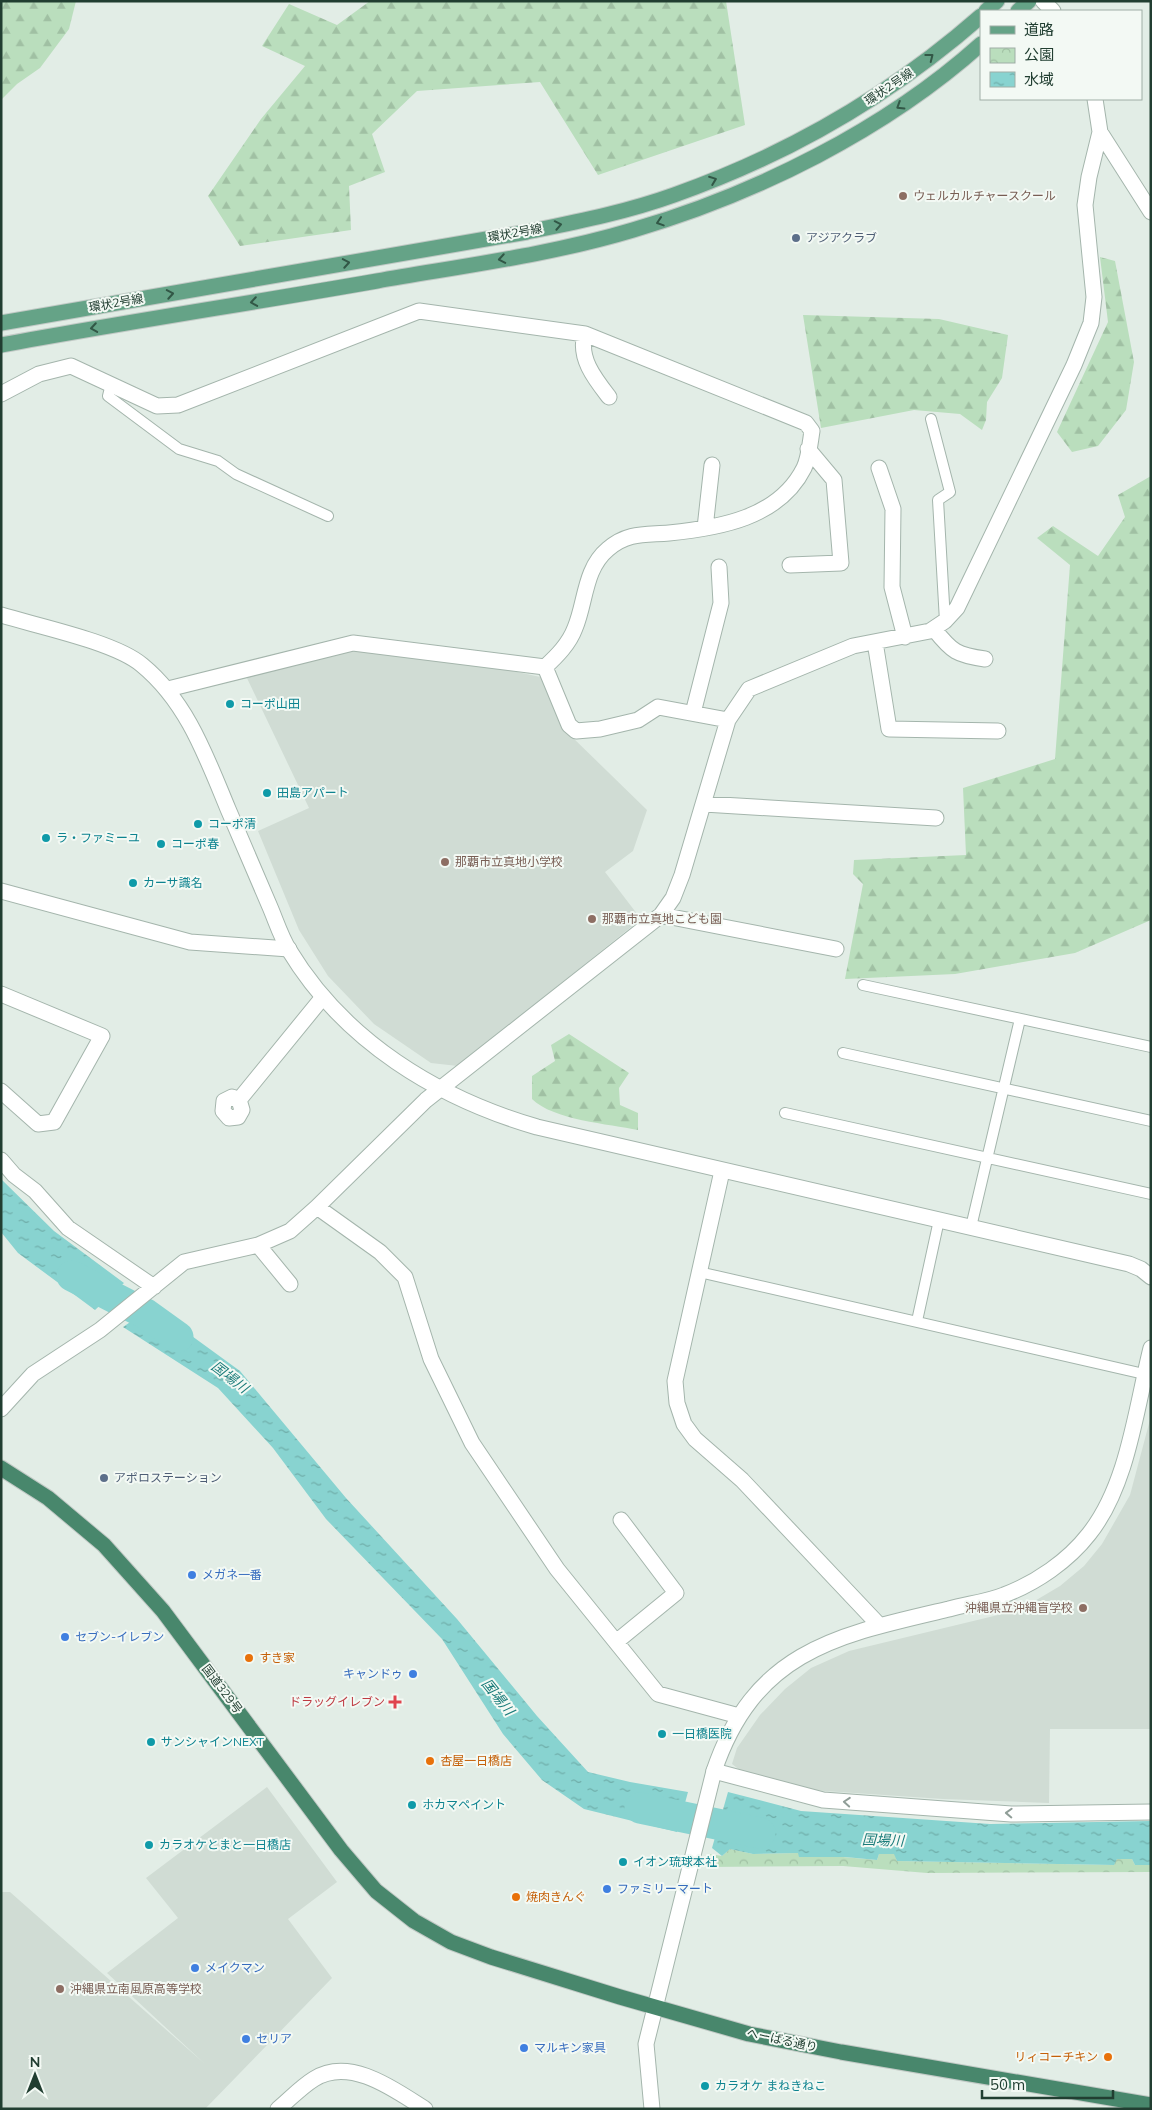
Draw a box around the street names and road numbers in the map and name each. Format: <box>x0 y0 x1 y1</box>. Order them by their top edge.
street label: 環状2号線 <box>862 65 916 108</box>
street label: 環状2号線 <box>486 220 543 245</box>
street label: 環状2号線 <box>87 290 144 315</box>
street label: 国道329号 <box>199 1661 246 1716</box>
street label: へーばる通り <box>745 2025 819 2054</box>

